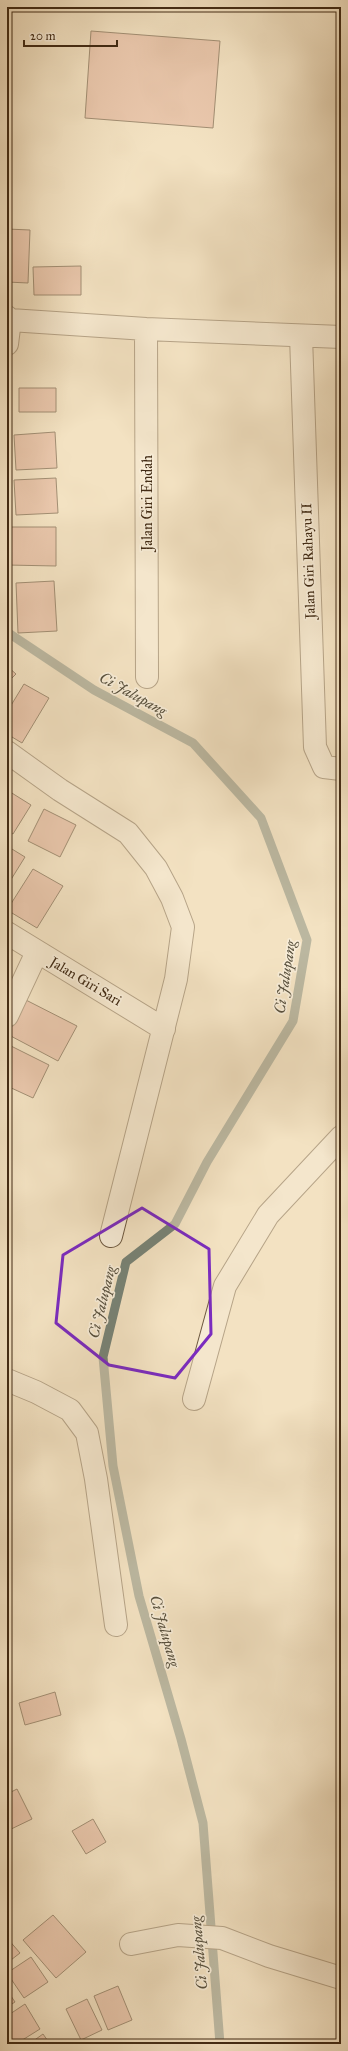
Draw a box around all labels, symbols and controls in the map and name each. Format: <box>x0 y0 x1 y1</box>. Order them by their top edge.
scale bar <box>24 22 117 48</box>
text: 20 m <box>30 29 56 43</box>
street label: Jalan Giri Endah <box>139 455 157 553</box>
street label: Jalan Giri Rahayu II <box>298 503 320 621</box>
water label: Ci Jalupang <box>96 668 171 721</box>
water label: Ci Jalupang <box>270 938 301 1015</box>
street label: Jalan Giri Sari <box>45 952 125 1010</box>
water label: Ci Jalupang <box>84 1263 121 1340</box>
water label: Ci Jalupang <box>145 1593 184 1670</box>
water label: Ci Jalupang <box>187 1914 212 1991</box>

